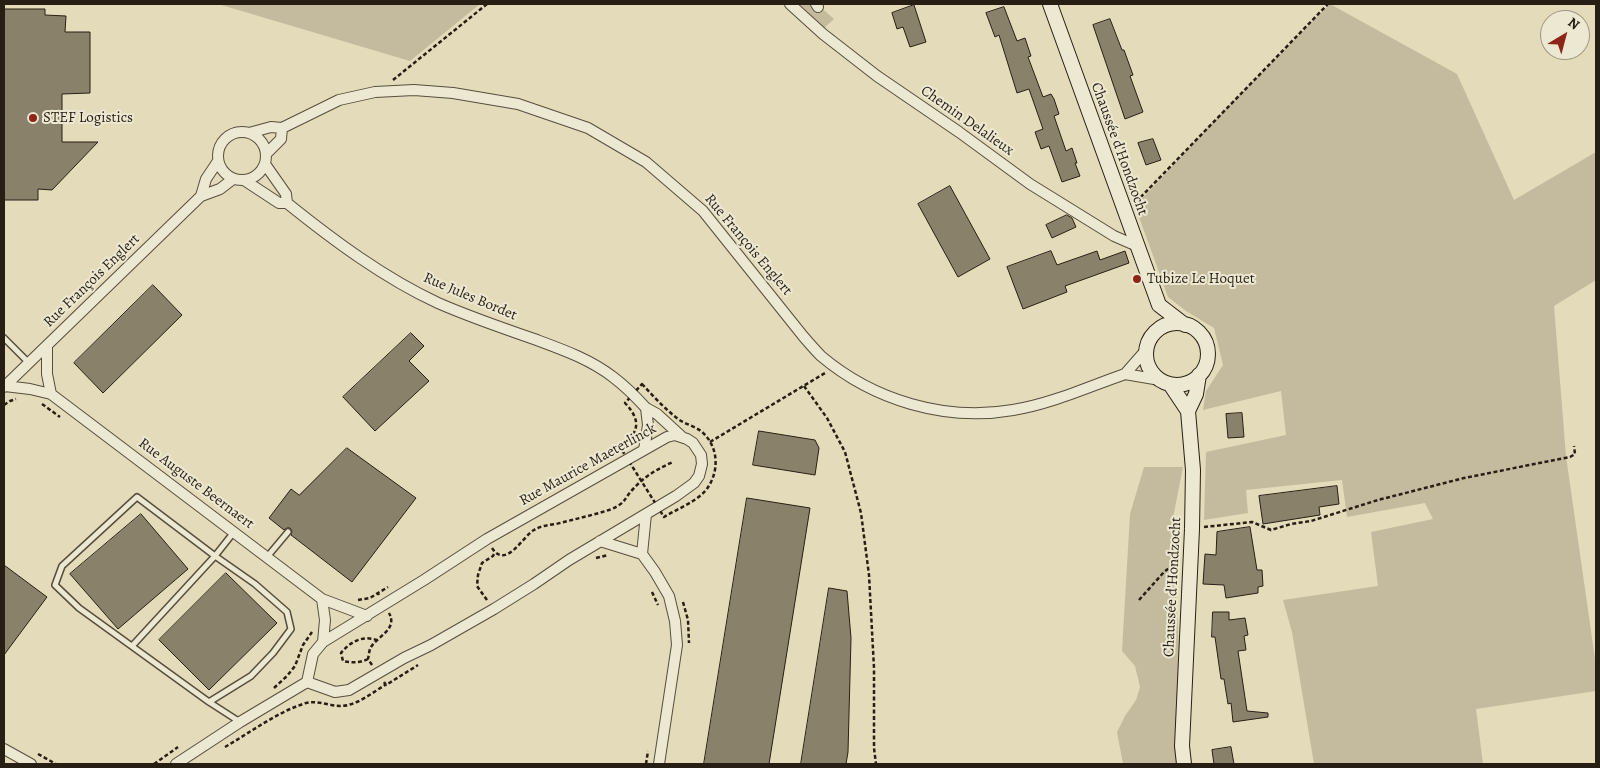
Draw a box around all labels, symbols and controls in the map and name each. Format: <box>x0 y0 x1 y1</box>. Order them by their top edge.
north arrow <box>1540 10 1590 60</box>
text: N <box>1564 13 1584 34</box>
street label: Chaussée d'Hondzocht <box>1087 80 1151 218</box>
street label: Chemin Delalieux <box>917 82 1017 160</box>
place label: STEF Logistics <box>43 109 133 127</box>
marker: STEF Logistics <box>27 112 39 124</box>
street label: Rue François Englert <box>700 191 796 299</box>
street label: Rue François Englert <box>40 230 144 332</box>
street label: Rue Jules Bordet <box>420 269 520 325</box>
place label: Tubize Le Hoquet <box>1147 270 1255 288</box>
marker: Tubize Le Hoquet <box>1131 273 1143 285</box>
street label: Rue Maurice Maeterlinck <box>516 420 660 510</box>
street label: Rue Auguste Beernaert <box>135 435 257 533</box>
street label: Chaussée d'Hondzocht <box>1160 517 1186 657</box>

